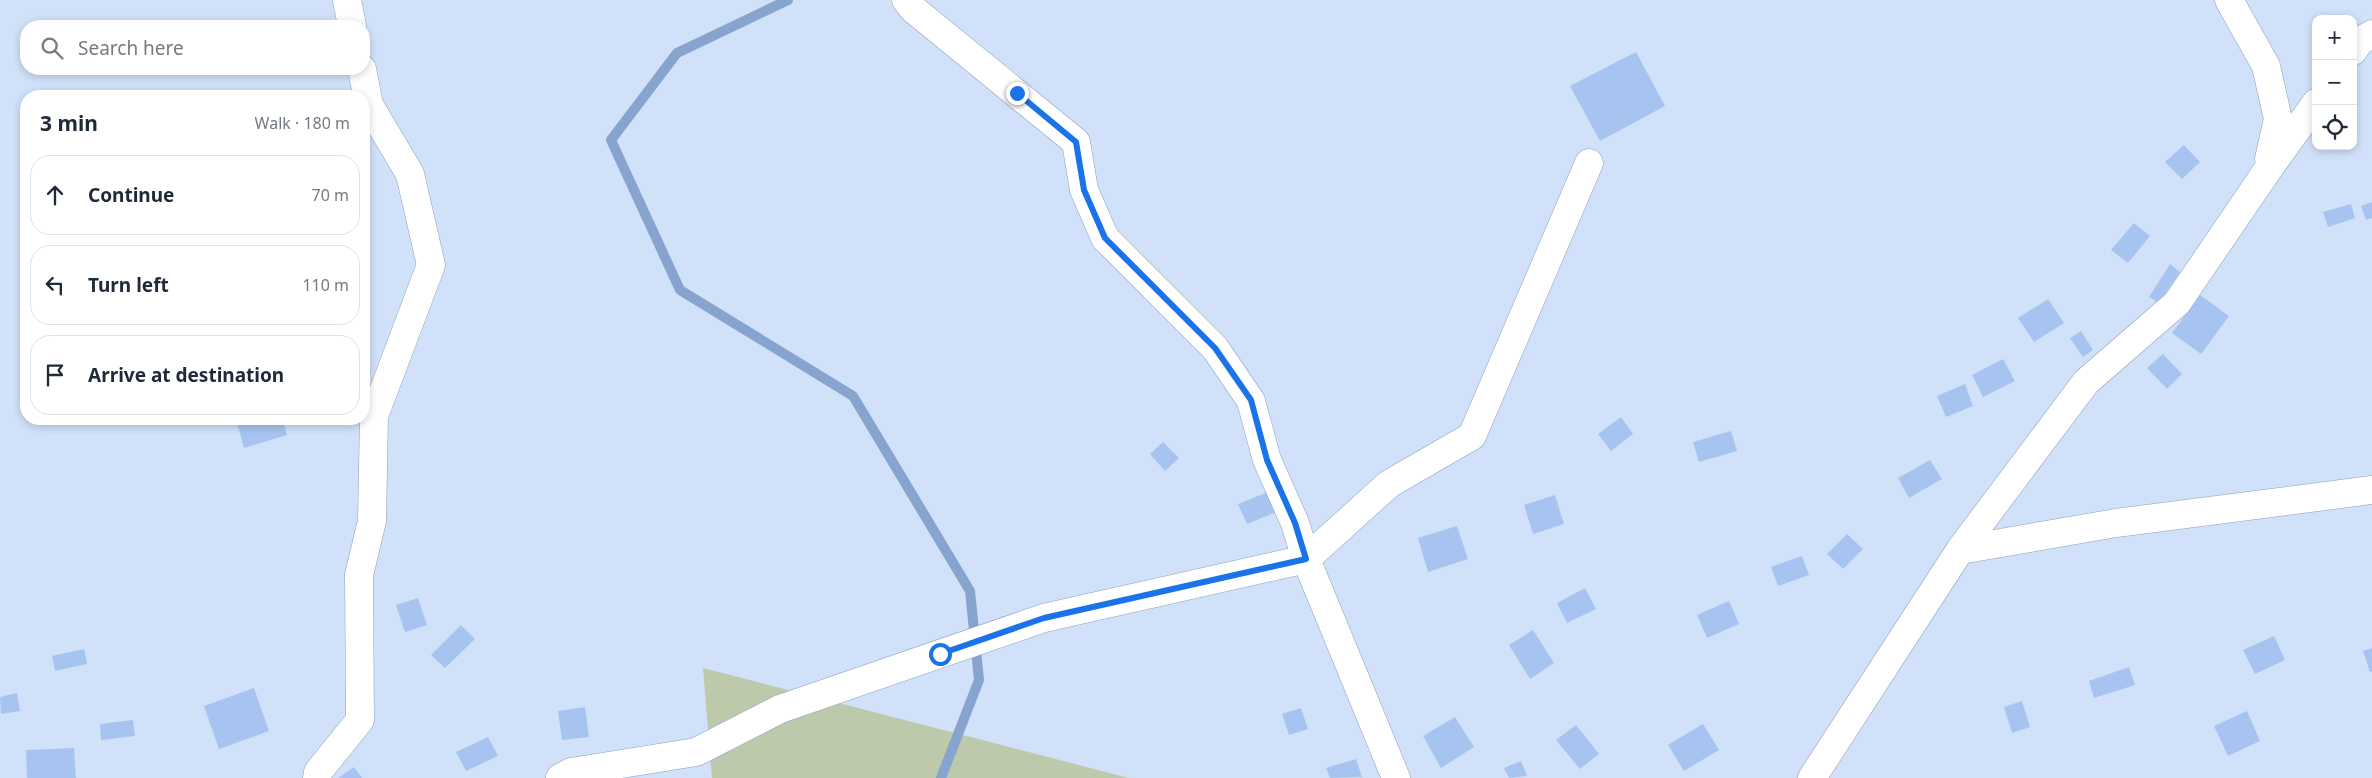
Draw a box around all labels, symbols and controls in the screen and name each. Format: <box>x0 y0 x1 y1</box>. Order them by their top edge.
map controls <box>2312 15 2357 150</box>
button: + <box>2312 15 2357 60</box>
search box <box>20 20 370 75</box>
icon: search <box>38 34 66 62</box>
text: Search here <box>78 35 184 61</box>
button: − <box>2312 60 2357 105</box>
route end <box>1006 82 1029 105</box>
button: locate <box>2312 105 2357 150</box>
text: 3 min <box>40 109 98 137</box>
text: Walk · 180 m <box>255 112 350 134</box>
icon: ahead <box>41 181 69 209</box>
text: Continue <box>88 182 174 208</box>
text: 70 m <box>312 184 349 206</box>
icon: left <box>41 271 69 299</box>
text: Turn left <box>88 272 169 298</box>
text: 110 m <box>302 274 349 296</box>
icon: arrive <box>41 361 69 389</box>
text: Arrive at destination <box>88 362 284 388</box>
route start <box>929 643 952 666</box>

